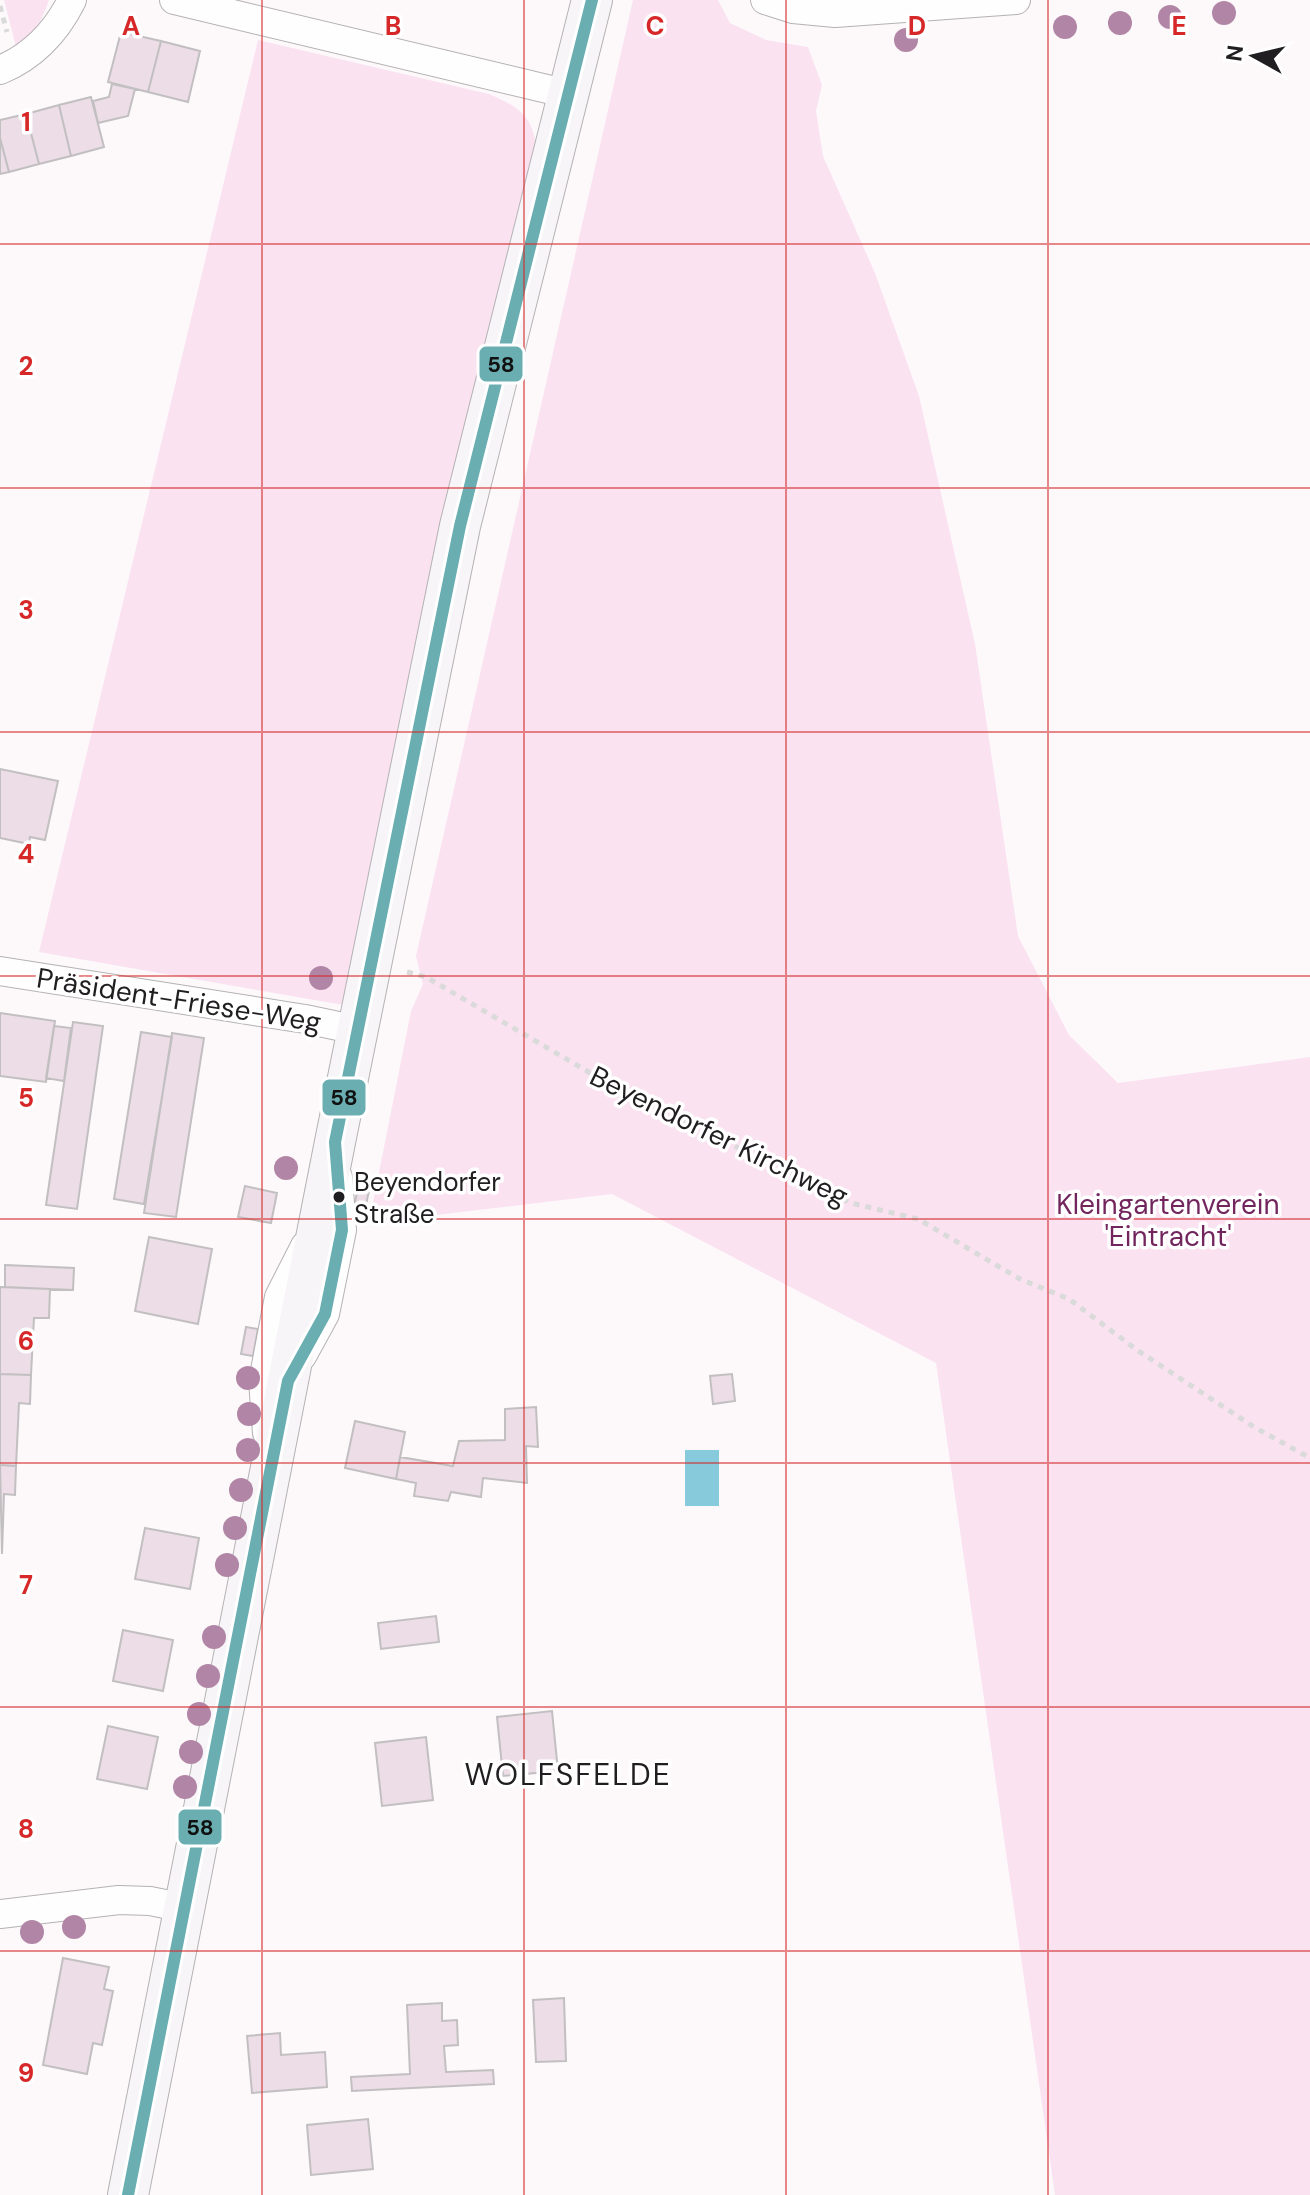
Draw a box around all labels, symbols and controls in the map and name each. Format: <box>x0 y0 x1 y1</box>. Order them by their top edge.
text: A <box>122 9 140 43</box>
text: B <box>385 9 401 43</box>
text: C <box>645 9 665 43</box>
text: D <box>908 9 926 43</box>
text: E <box>1171 9 1187 43</box>
north arrow <box>1214 16 1294 96</box>
text: N <box>1219 43 1250 63</box>
text: 1 <box>21 105 31 139</box>
line badge: 58 <box>478 345 524 383</box>
text: 2 <box>18 349 34 383</box>
text: 58 <box>487 350 515 379</box>
text: 3 <box>18 593 34 627</box>
text: 4 <box>18 837 34 871</box>
street label: Präsident-Friese-Weg <box>34 959 324 1041</box>
street label: Beyendorfer Kirchweg <box>584 1057 854 1215</box>
line badge: 58 <box>321 1078 367 1117</box>
text: 5 <box>18 1081 34 1115</box>
text: 58 <box>330 1083 358 1112</box>
place label: Beyendorfer Straße <box>354 1165 501 1231</box>
park label: Kleingartenverein 'Eintracht' <box>1056 1186 1280 1255</box>
marker: Beyendorfer Straße <box>331 1189 347 1205</box>
text: 6 <box>18 1324 34 1358</box>
text: 7 <box>19 1568 33 1602</box>
district label: WOLFSFELDE <box>464 1755 672 1794</box>
line badge: 58 <box>177 1808 223 1846</box>
text: 8 <box>18 1812 34 1846</box>
text: 58 <box>186 1813 214 1842</box>
text: 9 <box>18 2056 34 2090</box>

